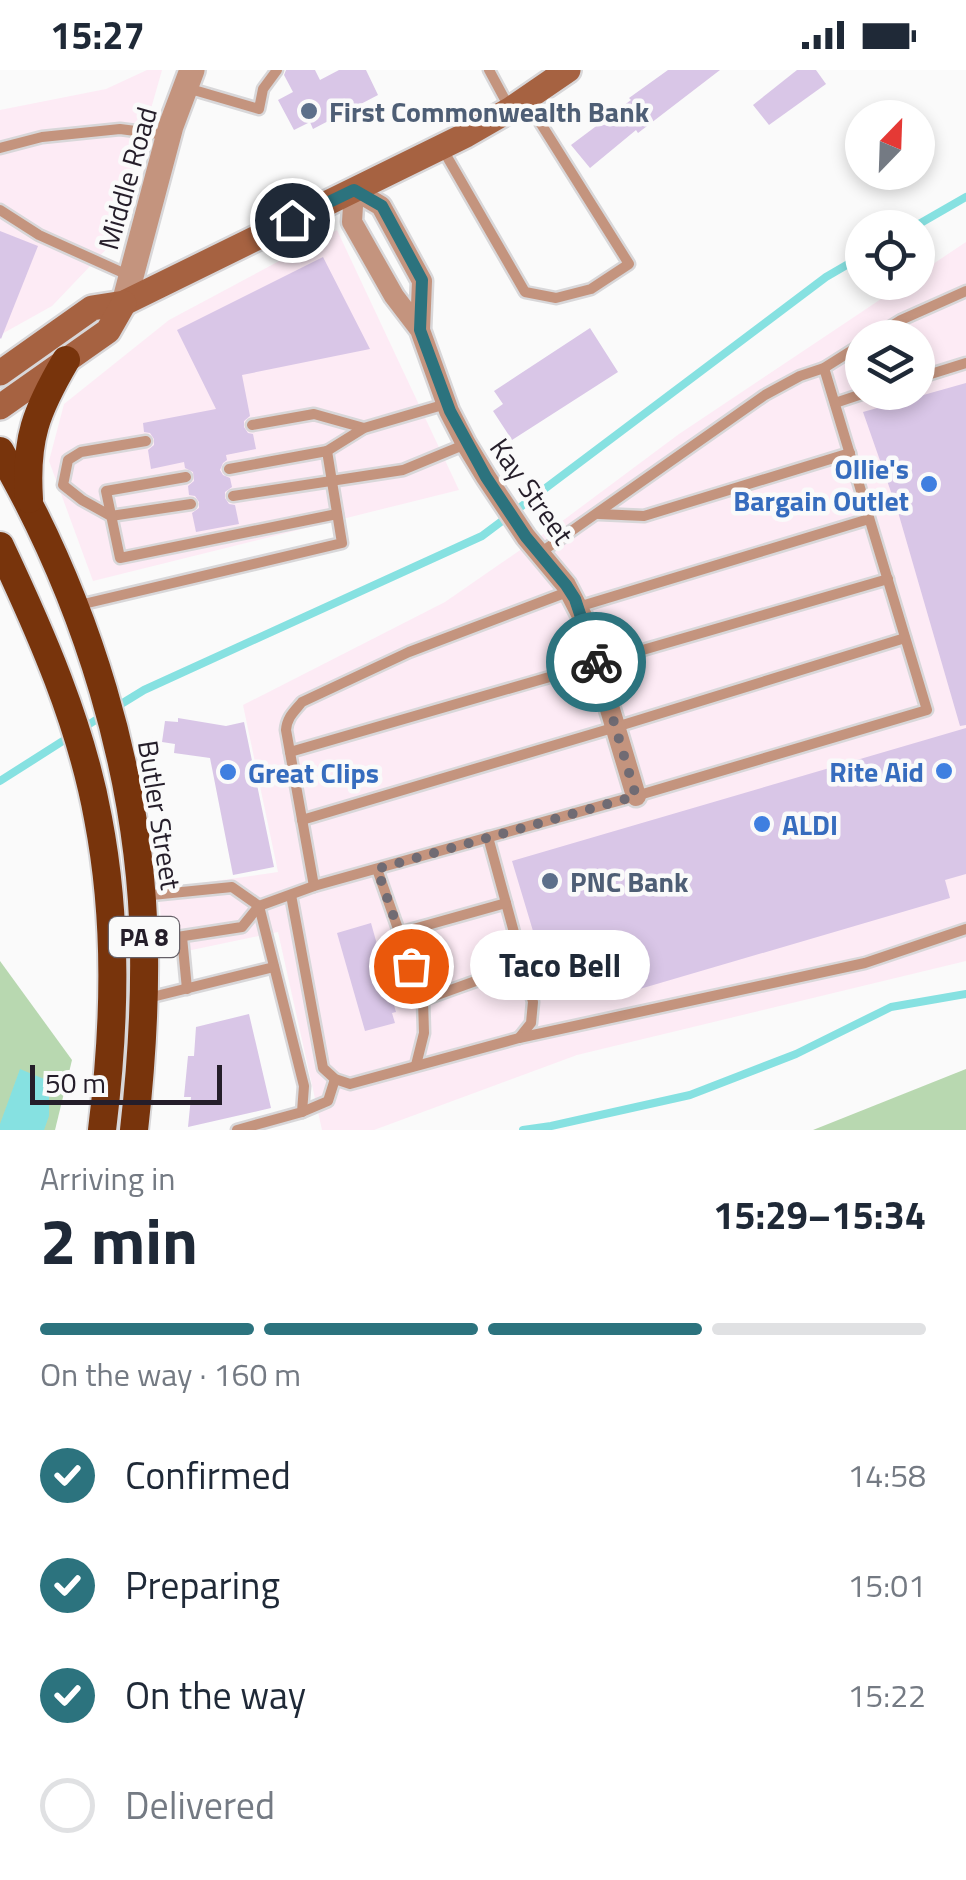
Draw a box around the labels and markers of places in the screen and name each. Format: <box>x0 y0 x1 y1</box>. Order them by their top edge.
place label: First Commonwealth Bank <box>329 90 650 133</box>
marker: First Commonwealth Bank <box>298 100 320 122</box>
pin <box>250 178 335 263</box>
place label: Ollie's Bargain Outlet <box>733 447 909 522</box>
marker: Ollie's Bargain Outlet <box>918 473 940 495</box>
place label: Rite Aid <box>829 750 924 793</box>
place label: Great Clips <box>248 751 379 794</box>
marker: Rite Aid <box>933 760 955 782</box>
marker: Great Clips <box>217 761 239 783</box>
place label: ALDI <box>782 803 838 846</box>
marker: ALDI <box>751 813 773 835</box>
place label: PNC Bank <box>570 860 689 903</box>
marker: PNC Bank <box>539 870 561 892</box>
pin <box>369 924 454 1009</box>
callout: Taco Bell <box>471 931 651 1001</box>

